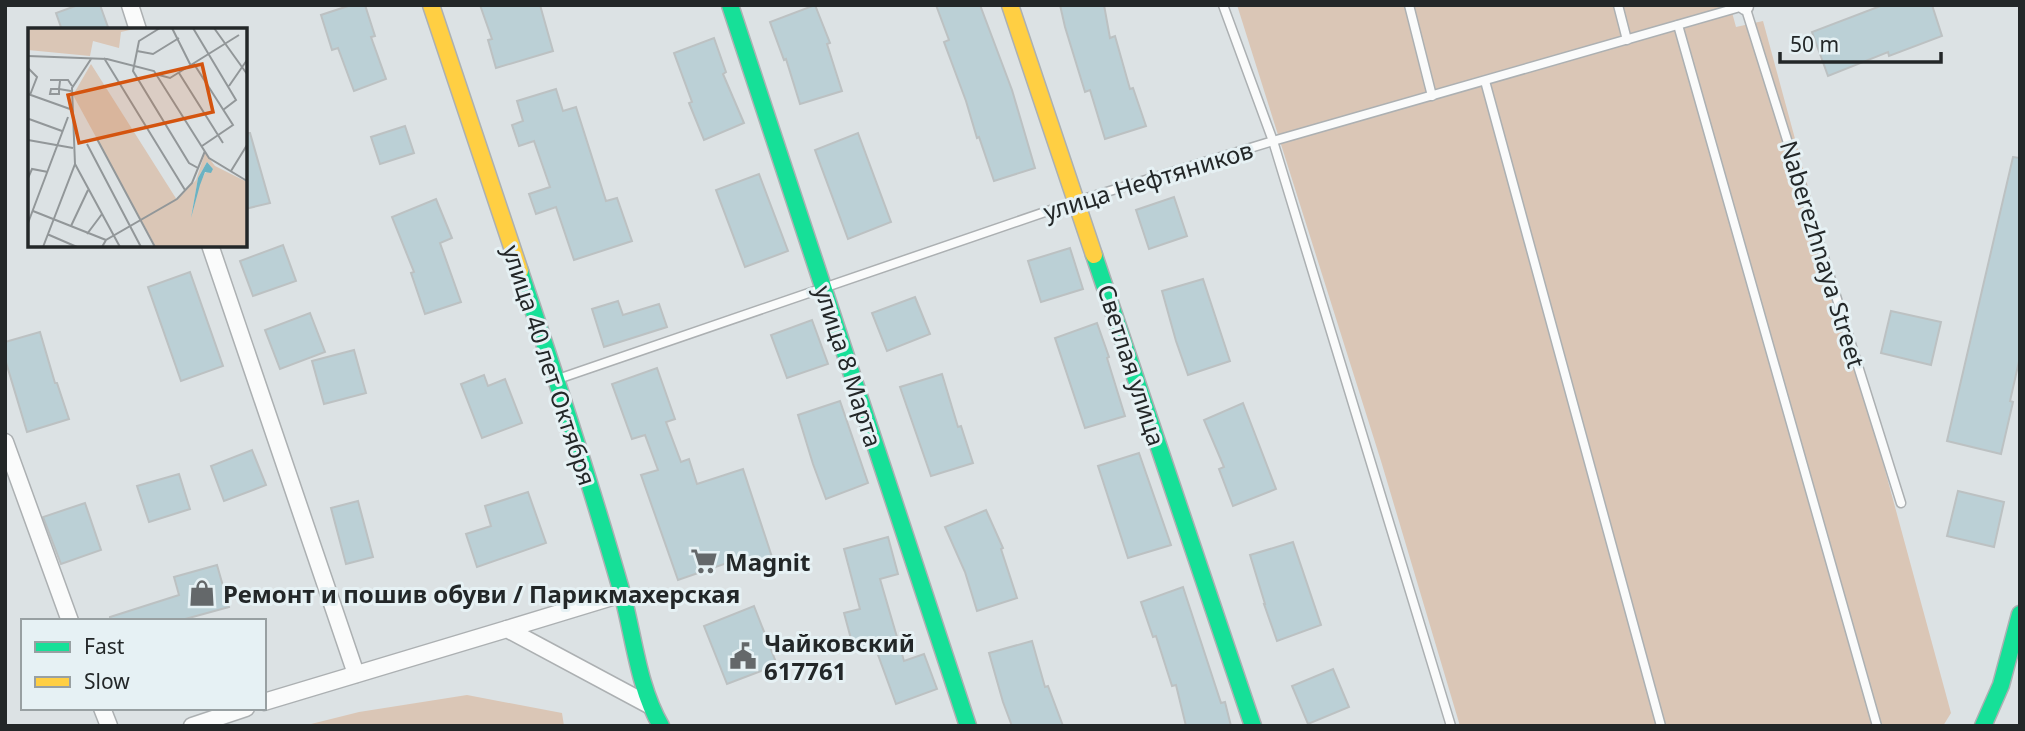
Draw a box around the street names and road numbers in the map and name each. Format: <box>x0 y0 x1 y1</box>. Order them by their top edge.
street label: улица Нефтяников <box>1039 132 1257 228</box>
street label: Naberezhnaya Street <box>1773 136 1873 372</box>
street label: улица 40 лет Октября <box>496 241 604 489</box>
street label: Светлая улица <box>1090 280 1174 450</box>
street label: улица 8 Марта <box>807 281 891 451</box>

